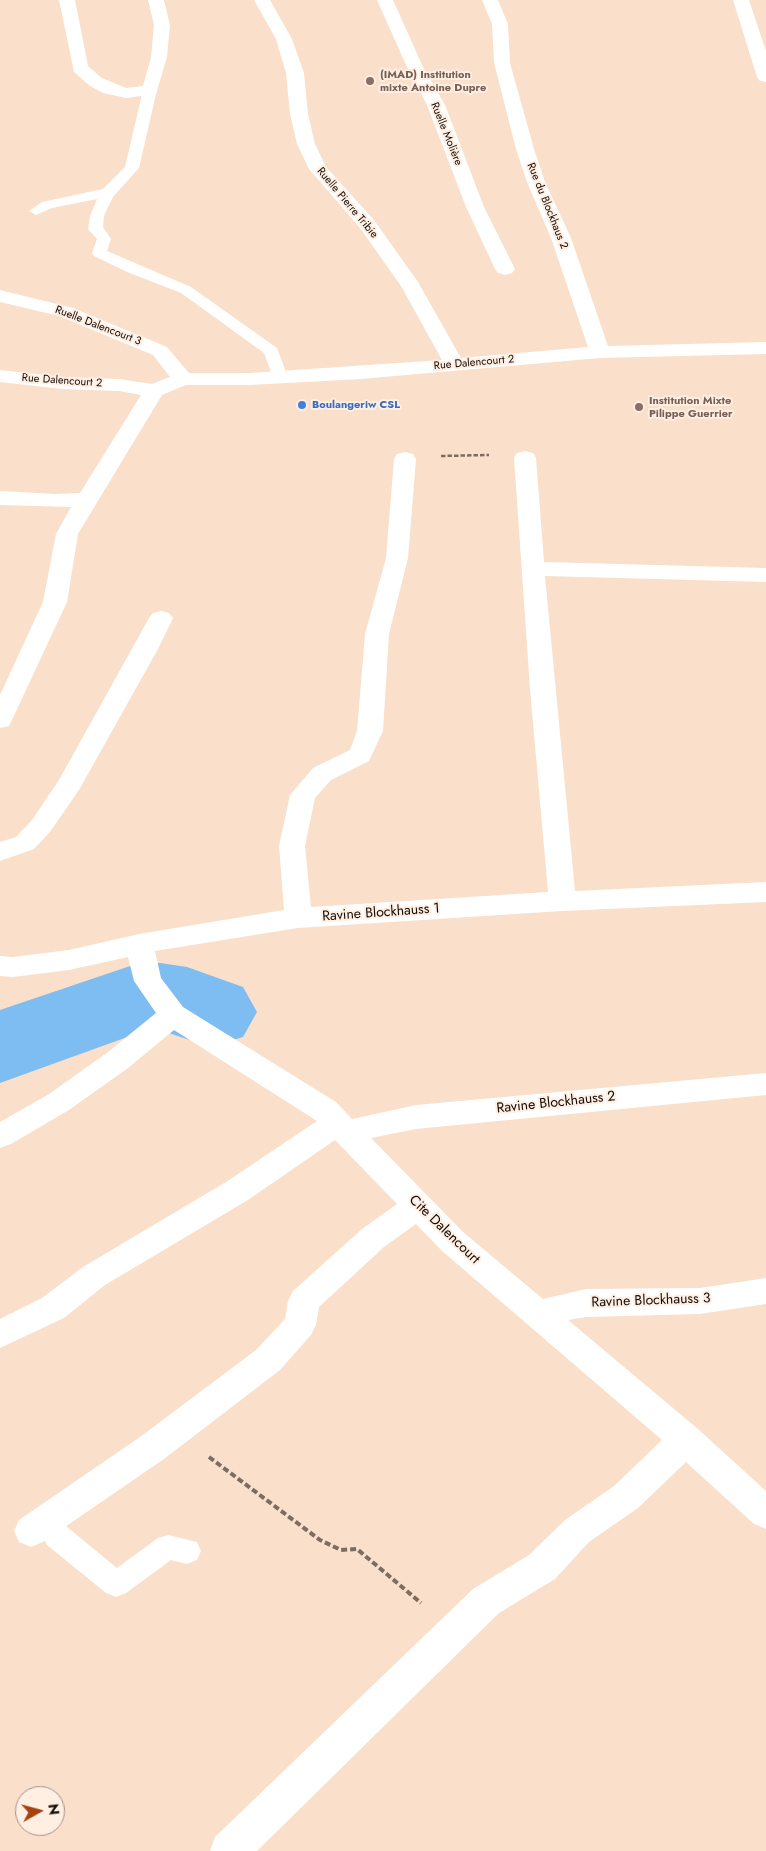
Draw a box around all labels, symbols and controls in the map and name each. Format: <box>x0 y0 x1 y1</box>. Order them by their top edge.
place label: (IMAD) Institution mixte Antoine Dupre <box>380 68 486 94</box>
marker: (IMAD) Institution mixte Antoine Dupre <box>364 75 376 87</box>
street label: Ruelle Molière <box>427 101 465 167</box>
street label: Rue du Blockhaus 2 <box>524 161 570 251</box>
street label: Ruelle Pierre Tribie <box>314 165 380 241</box>
street label: Ruelle Dalencourt 3 <box>53 304 143 348</box>
street label: Rue Dalencourt 2 <box>433 353 515 373</box>
street label: Rue Dalencourt 2 <box>21 372 103 390</box>
place label: Institution Mixte Pilippe Guerrier <box>649 394 733 420</box>
place label: Boulangeriw CSL <box>312 398 400 412</box>
marker: Boulangeriw CSL <box>296 399 308 411</box>
marker: Institution Mixte Pilippe Guerrier <box>633 401 645 413</box>
street label: Ravine Blockhauss 1 <box>322 901 440 925</box>
street label: Ravine Blockhauss 2 <box>496 1088 616 1118</box>
street label: Cite Dalencourt <box>405 1192 483 1268</box>
street label: Ravine Blockhauss 3 <box>591 1291 711 1311</box>
north arrow <box>15 1786 65 1836</box>
text: N <box>43 1803 64 1816</box>

